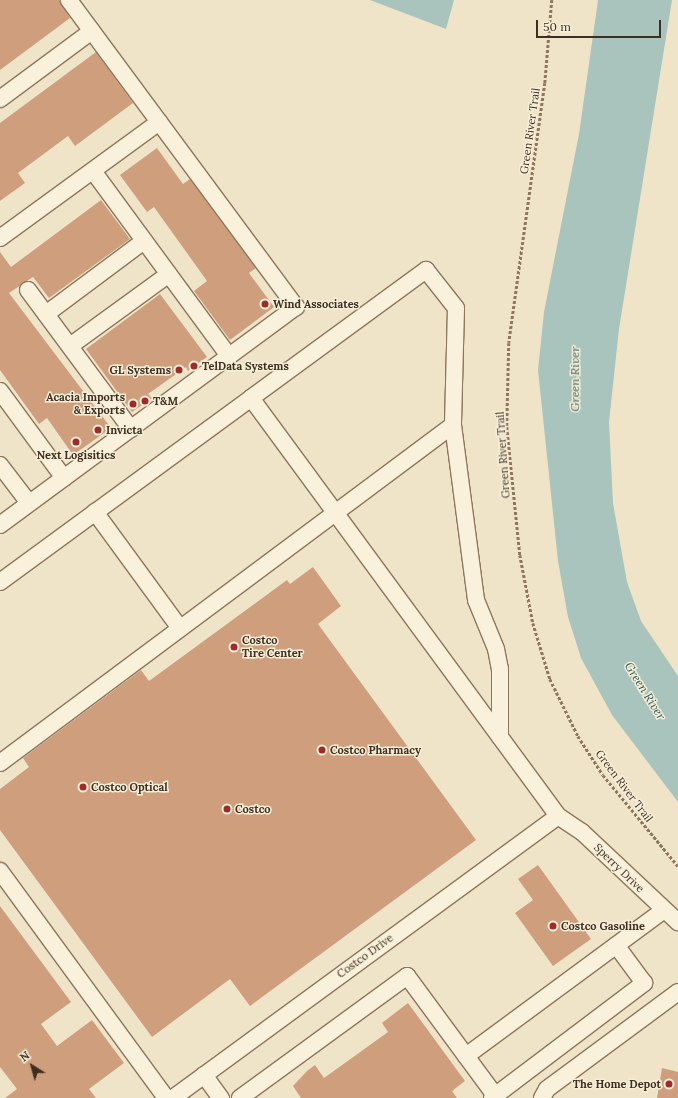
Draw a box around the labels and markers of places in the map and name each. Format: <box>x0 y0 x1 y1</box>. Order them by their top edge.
place label: Wind Associates <box>273 297 359 311</box>
marker: Wind Associates <box>260 299 270 309</box>
place label: TelData Systems <box>202 359 289 373</box>
marker: TelData Systems <box>189 361 199 371</box>
place label: GL Systems <box>109 363 171 377</box>
marker: GL Systems <box>174 365 184 375</box>
place label: Acacia Imports & Exports <box>46 391 125 417</box>
place label: T&M <box>153 394 178 408</box>
marker: T&M <box>140 396 150 406</box>
marker: Acacia Imports & Exports <box>128 399 138 409</box>
place label: Invicta <box>106 423 143 437</box>
marker: Invicta <box>93 425 103 435</box>
marker: Next Logisitics <box>71 437 81 447</box>
place label: Next Logisitics <box>37 448 115 462</box>
place label: Costco Tire Center <box>242 634 303 660</box>
marker: Costco Tire Center <box>229 642 239 652</box>
place label: Costco Pharmacy <box>330 743 421 757</box>
marker: Costco Pharmacy <box>317 745 327 755</box>
place label: Costco Optical <box>91 780 168 794</box>
marker: Costco Optical <box>78 782 88 792</box>
place label: Costco <box>235 802 271 816</box>
marker: Costco <box>222 804 232 814</box>
place label: Costco Gasoline <box>561 919 645 933</box>
marker: Costco Gasoline <box>548 921 558 931</box>
place label: The Home Depot <box>573 1077 661 1091</box>
marker: The Home Depot <box>664 1079 674 1089</box>

